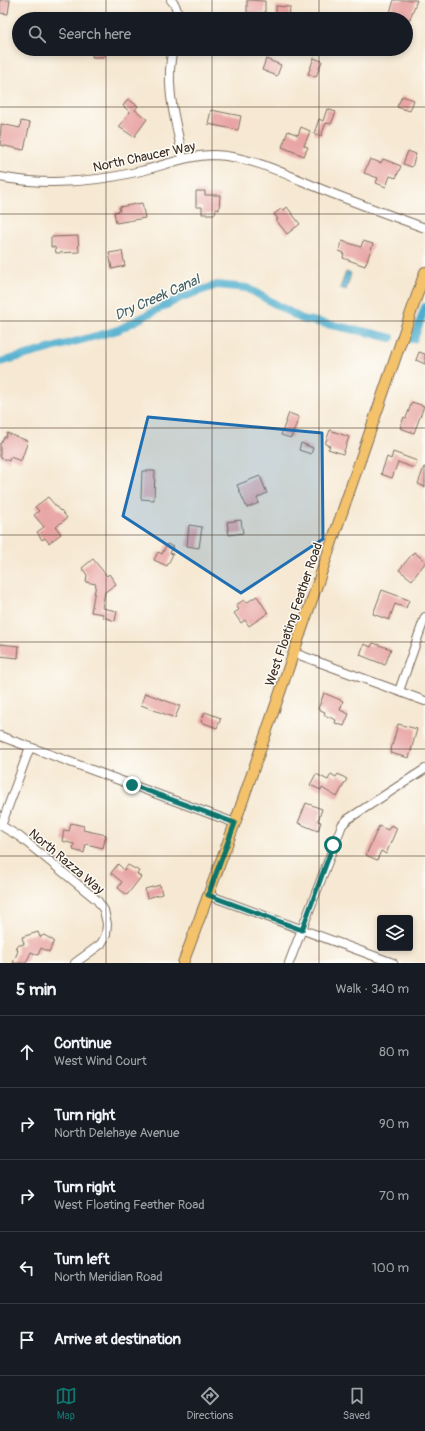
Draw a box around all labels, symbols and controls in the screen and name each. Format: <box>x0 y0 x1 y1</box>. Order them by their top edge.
search box <box>12 12 413 56</box>
icon: search <box>26 23 48 45</box>
text: Search here <box>58 25 131 44</box>
street label: North Chaucer Way <box>92 138 197 176</box>
water label: Dry Creek Canal <box>112 270 204 324</box>
street label: West Floating Feather Road <box>262 540 326 688</box>
route end <box>123 776 141 794</box>
street label: North Razza Way <box>25 826 108 898</box>
route start <box>324 836 342 854</box>
map controls <box>377 915 413 951</box>
button: layers <box>377 915 413 951</box>
text: 5 min <box>16 979 56 1000</box>
text: Walk · 340 m <box>335 981 409 997</box>
text: Continue <box>54 1034 112 1053</box>
icon: ahead <box>16 1041 38 1063</box>
text: 80 m <box>379 1044 409 1060</box>
text: West Wind Court <box>54 1053 147 1069</box>
text: Turn right <box>54 1106 115 1125</box>
icon: right <box>16 1113 38 1135</box>
text: 90 m <box>379 1116 409 1132</box>
text: North Delehaye Avenue <box>54 1125 179 1141</box>
text: Turn right <box>54 1178 115 1197</box>
icon: right <box>16 1185 38 1207</box>
text: 70 m <box>379 1188 409 1204</box>
text: West Floating Feather Road <box>54 1197 205 1213</box>
text: Turn left <box>54 1250 110 1269</box>
icon: left <box>16 1257 38 1279</box>
text: 100 m <box>372 1260 409 1276</box>
text: North Meridian Road <box>54 1269 163 1285</box>
icon: arrive <box>16 1329 38 1351</box>
text: Arrive at destination <box>54 1330 181 1349</box>
tab: Map <box>55 1385 77 1422</box>
tab: Directions <box>187 1385 233 1422</box>
tab: Saved <box>343 1385 370 1422</box>

